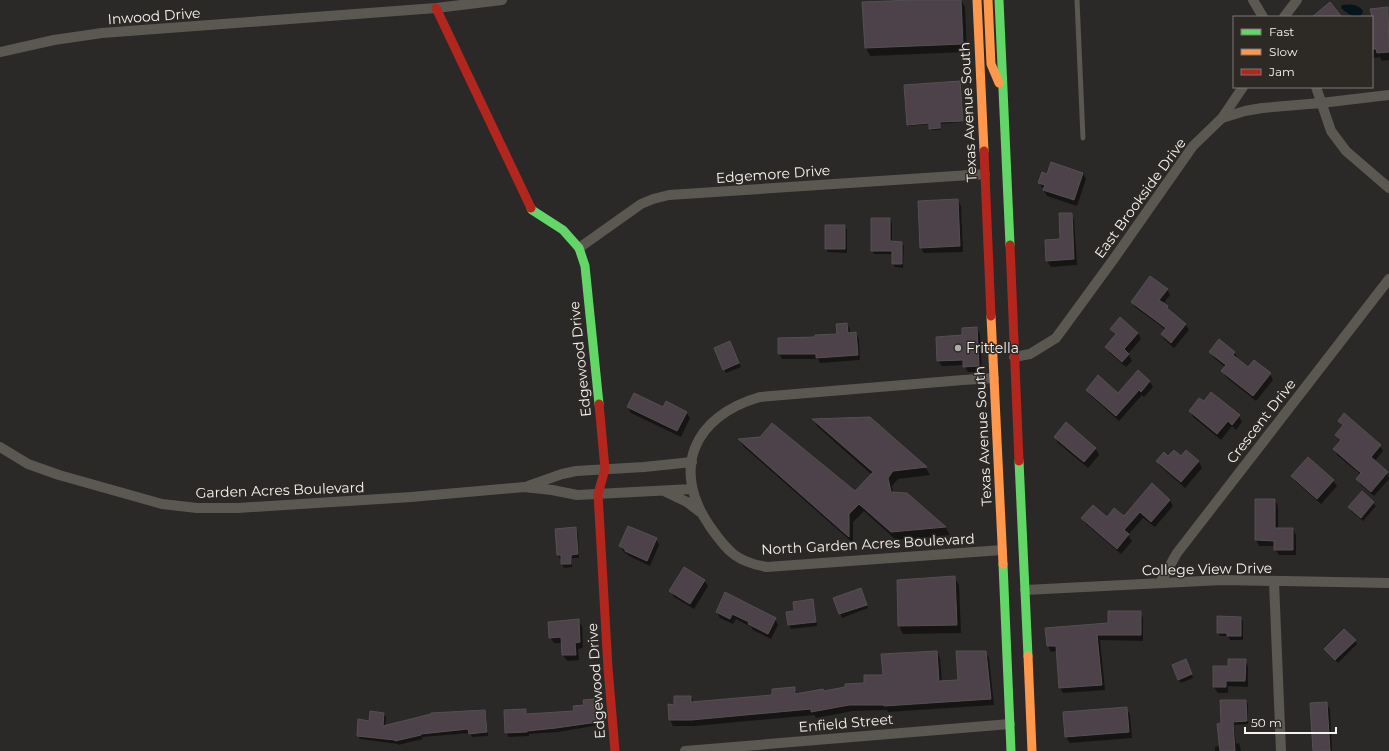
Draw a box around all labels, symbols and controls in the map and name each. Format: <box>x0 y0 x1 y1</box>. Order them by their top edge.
street label: Inwood Drive <box>107 4 201 28</box>
legend <box>1233 16 1373 88</box>
text: Fast <box>1269 24 1294 39</box>
street label: Texas Avenue South <box>955 42 981 182</box>
text: Slow <box>1269 44 1298 59</box>
text: Jam <box>1268 64 1295 79</box>
street label: East Brookside Drive <box>1090 134 1190 262</box>
street label: Edgemore Drive <box>715 161 831 187</box>
street label: Edgewood Drive <box>565 300 595 418</box>
place label: Frittella <box>966 339 1019 357</box>
marker: Frittella <box>953 343 963 353</box>
street label: Texas Avenue South <box>970 366 996 506</box>
street label: Crescent Drive <box>1222 375 1300 467</box>
street label: Garden Acres Boulevard <box>195 478 365 502</box>
street label: North Garden Acres Boulevard <box>761 529 975 559</box>
street label: College View Drive <box>1142 559 1272 579</box>
street label: Edgewood Drive <box>583 622 609 740</box>
scale bar <box>1245 709 1336 735</box>
street label: Enfield Street <box>798 710 894 736</box>
text: 50 m <box>1251 715 1282 730</box>

